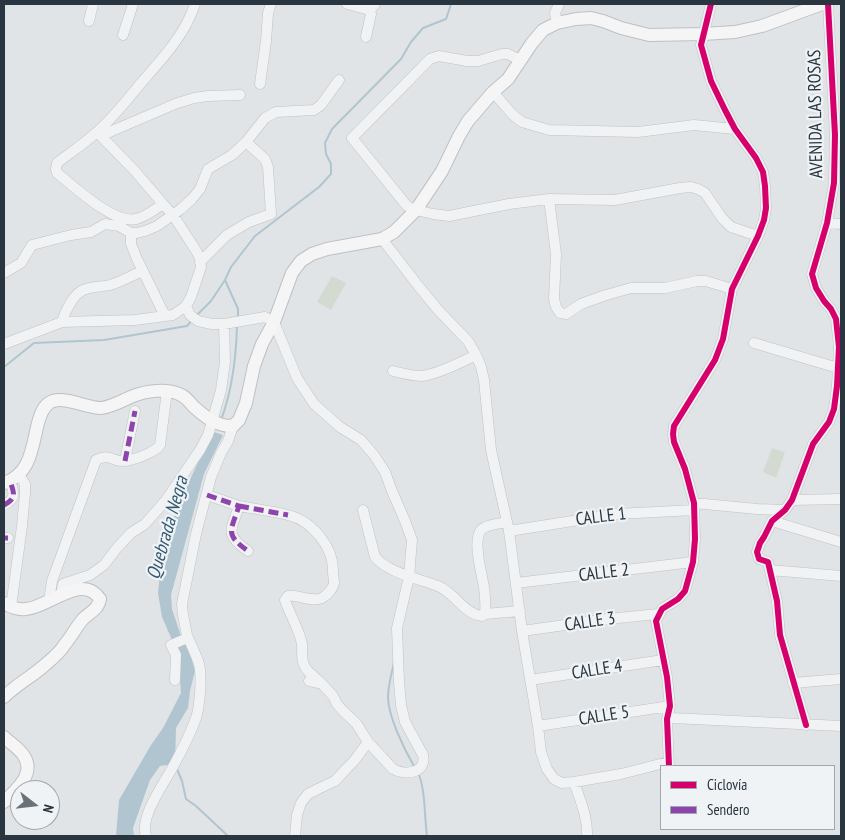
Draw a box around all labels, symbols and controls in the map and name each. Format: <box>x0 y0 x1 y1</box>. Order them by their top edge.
street label: AVENIDA LAS ROSAS <box>804 49 828 179</box>
water label: Quebrada Negra <box>142 474 194 582</box>
street label: CALLE 1 <box>574 503 628 531</box>
street label: CALLE 2 <box>577 559 631 587</box>
street label: CALLE 3 <box>563 608 617 636</box>
street label: CALLE 4 <box>570 655 624 685</box>
street label: CALLE 5 <box>577 701 631 731</box>
legend <box>660 765 835 830</box>
text: Ciclovía <box>707 775 747 794</box>
north arrow <box>10 780 60 830</box>
text: Sendero <box>707 800 749 819</box>
text: N <box>39 803 58 815</box>

